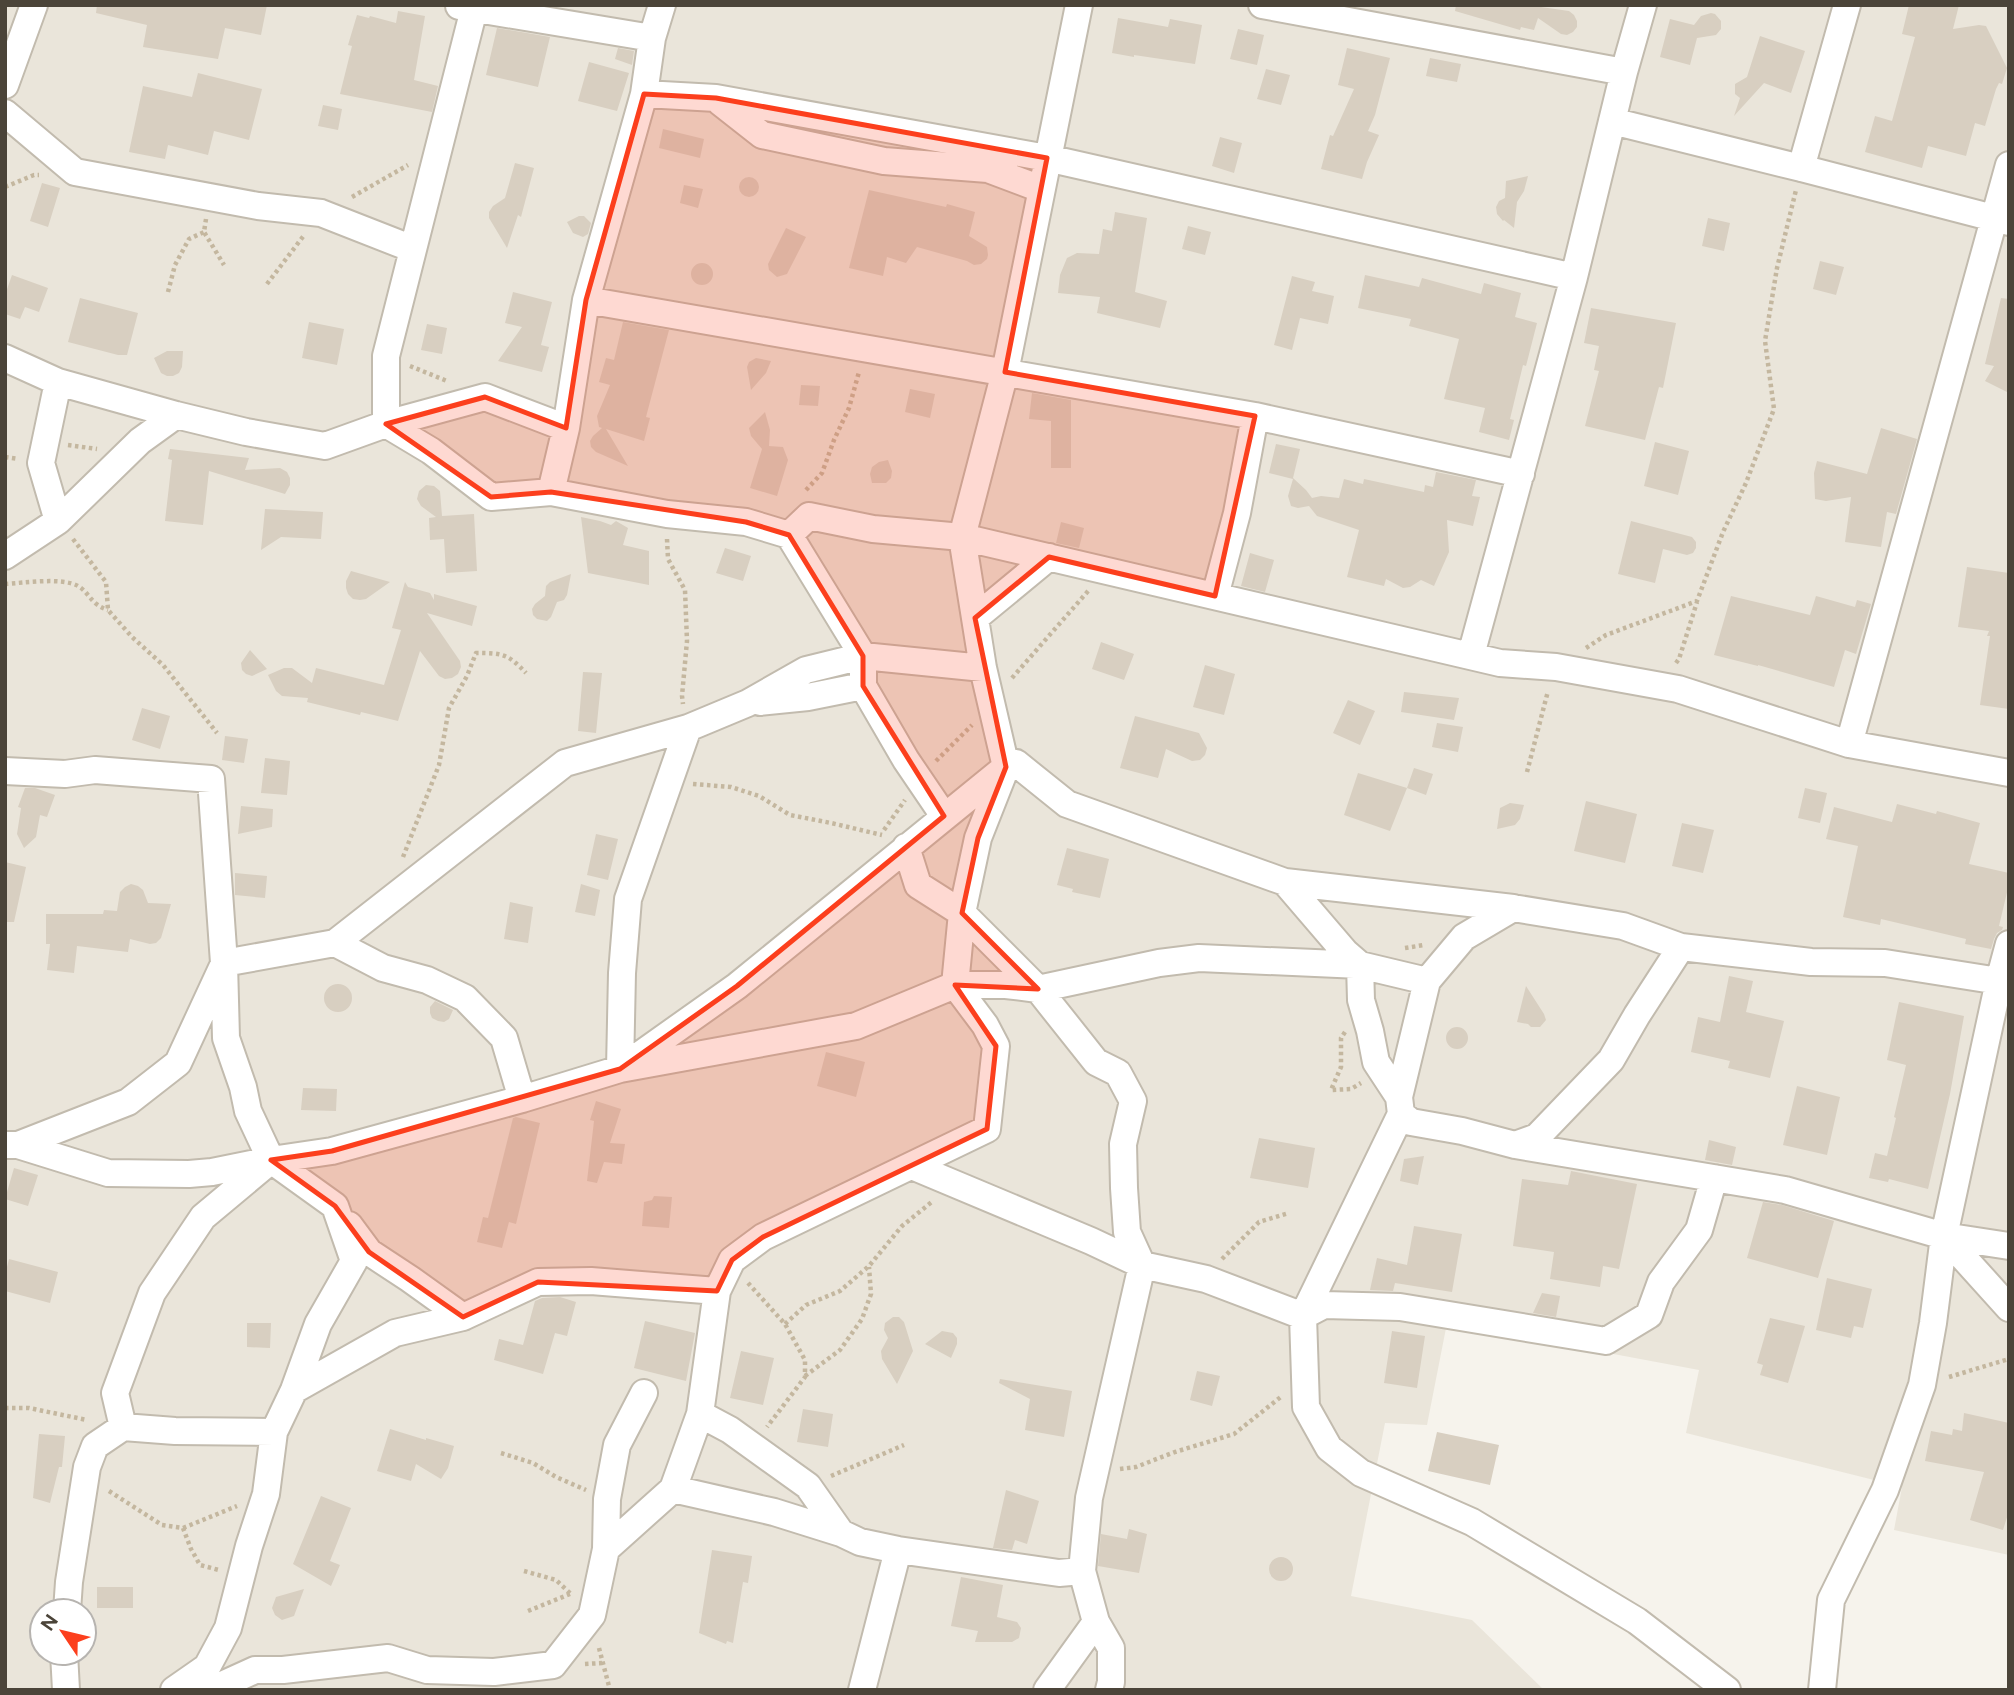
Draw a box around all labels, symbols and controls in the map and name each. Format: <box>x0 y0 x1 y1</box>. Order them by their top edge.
north arrow <box>28 1597 98 1667</box>
text: N <box>36 1610 63 1635</box>

